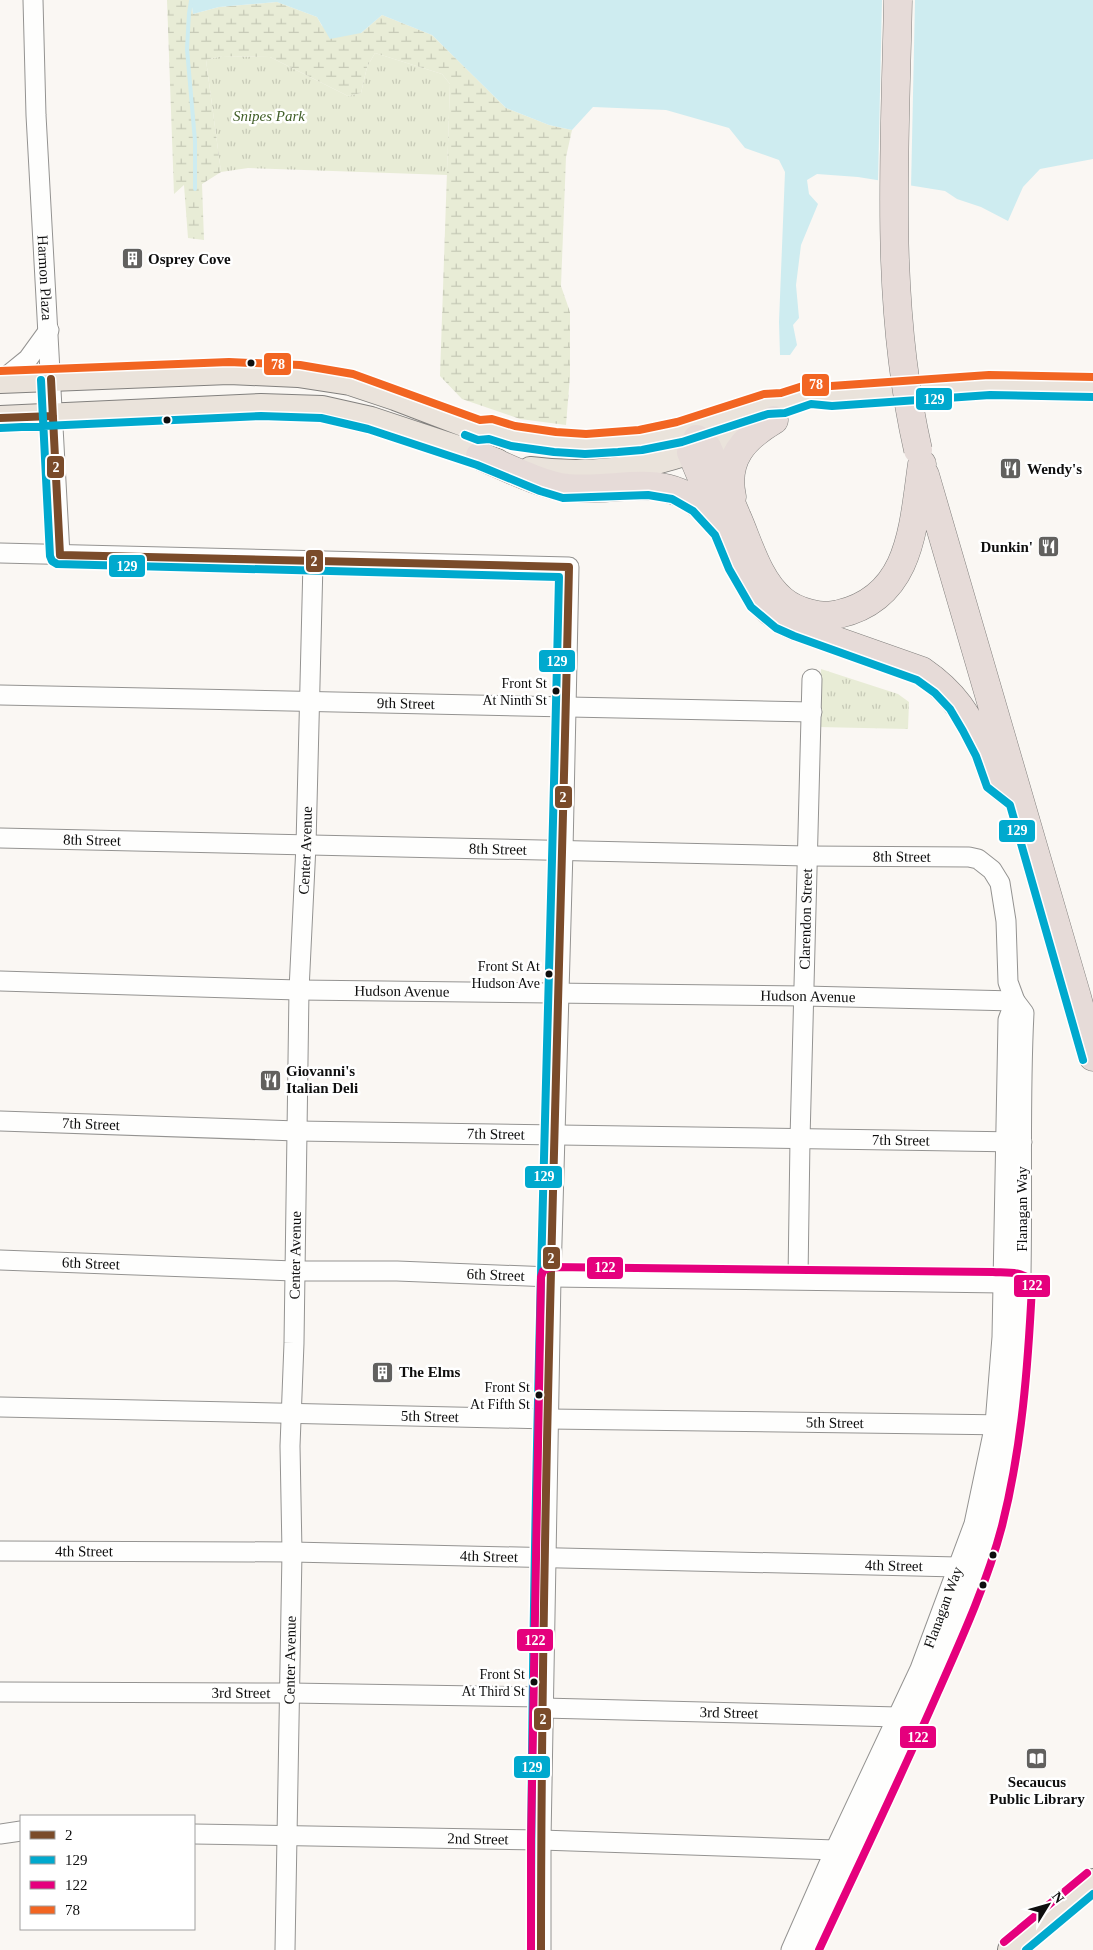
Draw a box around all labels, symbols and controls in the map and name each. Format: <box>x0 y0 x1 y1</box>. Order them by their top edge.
park label: Snipes Park <box>233 108 305 124</box>
street label: Harmon Plaza <box>35 235 55 321</box>
building icon: Osprey Cove <box>120 247 144 271</box>
place label: Osprey Cove <box>148 251 231 267</box>
line badge: 78 <box>263 352 292 376</box>
text: 78 <box>271 357 285 372</box>
unlabelled marker <box>246 358 256 368</box>
line badge: 78 <box>801 373 830 397</box>
text: 78 <box>809 377 823 392</box>
line badge: 129 <box>915 387 953 411</box>
text: 129 <box>924 392 945 407</box>
unlabelled marker <box>162 415 172 425</box>
line badge: 2 <box>46 455 65 479</box>
restaurant icon: Wendy's <box>999 457 1023 481</box>
text: 2 <box>53 460 60 475</box>
place label: Wendy's <box>1027 461 1082 477</box>
restaurant icon: Dunkin' <box>1037 535 1061 559</box>
place label: Dunkin' <box>980 539 1033 555</box>
line badge: 2 <box>305 549 324 573</box>
line badge: 129 <box>108 554 146 578</box>
text: 2 <box>311 554 318 569</box>
text: 129 <box>117 559 138 574</box>
line badge: 129 <box>538 649 576 673</box>
text: 129 <box>547 654 568 669</box>
place label: Front St At Ninth St <box>482 676 547 708</box>
marker: Front St At Ninth St <box>551 686 561 696</box>
street label: 9th Street <box>377 695 436 712</box>
line badge: 2 <box>554 785 573 809</box>
text: 2 <box>560 790 567 805</box>
street label: Center Avenue <box>296 806 315 895</box>
line badge: 129 <box>998 819 1036 843</box>
text: 129 <box>1007 823 1028 838</box>
street label: 8th Street <box>63 831 122 849</box>
street label: 8th Street <box>469 840 528 858</box>
street label: 8th Street <box>873 848 932 865</box>
street label: Clarendon Street <box>796 867 815 970</box>
place label: Front St At Hudson Ave <box>471 959 540 991</box>
marker: Front St At Hudson Ave <box>544 969 554 979</box>
street label: Hudson Avenue <box>354 983 450 1000</box>
street label: Hudson Avenue <box>760 987 856 1005</box>
place label: Giovanni's Italian Deli <box>286 1063 358 1096</box>
restaurant icon: Giovanni's Italian Deli <box>258 1068 282 1092</box>
street label: 7th Street <box>62 1115 121 1133</box>
street label: 7th Street <box>467 1126 526 1142</box>
street label: 7th Street <box>872 1132 931 1149</box>
line badge: 129 <box>524 1165 563 1189</box>
street label: Flanagan Way <box>1014 1166 1030 1252</box>
text: 129 <box>534 1169 555 1184</box>
street label: Center Avenue <box>287 1210 304 1300</box>
line badge: 2 <box>542 1246 561 1270</box>
text: 2 <box>548 1251 555 1266</box>
street label: 6th Street <box>62 1254 121 1273</box>
line badge: 122 <box>586 1256 624 1280</box>
text: 122 <box>595 1260 616 1275</box>
street label: 6th Street <box>466 1266 526 1284</box>
line badge: 122 <box>1013 1274 1051 1298</box>
text: 122 <box>1022 1278 1043 1293</box>
building icon: The Elms <box>371 1360 395 1384</box>
place label: The Elms <box>399 1364 460 1380</box>
place label: Front St At Fifth St <box>470 1380 530 1412</box>
marker: Front St At Fifth St <box>534 1390 544 1400</box>
street label: 5th Street <box>401 1408 460 1425</box>
street label: 5th Street <box>806 1414 865 1431</box>
street label: 4th Street <box>55 1543 114 1559</box>
street label: 4th Street <box>460 1548 519 1565</box>
unlabelled marker <box>988 1550 998 1560</box>
street label: 4th Street <box>865 1557 924 1574</box>
street label: Flanagan Way <box>921 1564 966 1650</box>
unlabelled marker <box>978 1580 988 1590</box>
street label: Center Avenue <box>281 1615 299 1704</box>
line badge: 122 <box>516 1628 554 1652</box>
text: 122 <box>525 1633 546 1648</box>
place label: Front St At Third St <box>461 1667 525 1699</box>
marker: Front St At Third St <box>529 1677 539 1687</box>
street label: 3rd Street <box>212 1685 271 1701</box>
street label: 3rd Street <box>699 1704 759 1721</box>
line badge: 2 <box>533 1707 552 1731</box>
text: 2 <box>540 1712 547 1727</box>
line badge: 122 <box>899 1725 937 1749</box>
text: 122 <box>908 1730 929 1745</box>
library icon: Secaucus Public Library <box>1025 1747 1049 1771</box>
line badge: 129 <box>513 1755 551 1779</box>
text: 129 <box>522 1760 543 1775</box>
place label: Secaucus Public Library <box>989 1774 1085 1807</box>
legend <box>20 1815 195 1930</box>
text: 2 <box>65 1827 73 1843</box>
street label: 2nd Street <box>447 1830 510 1847</box>
text: 129 <box>65 1852 88 1868</box>
text: 122 <box>65 1877 88 1893</box>
north arrow <box>1023 1880 1073 1930</box>
text: N <box>1049 1889 1067 1906</box>
text: 78 <box>65 1902 80 1918</box>

